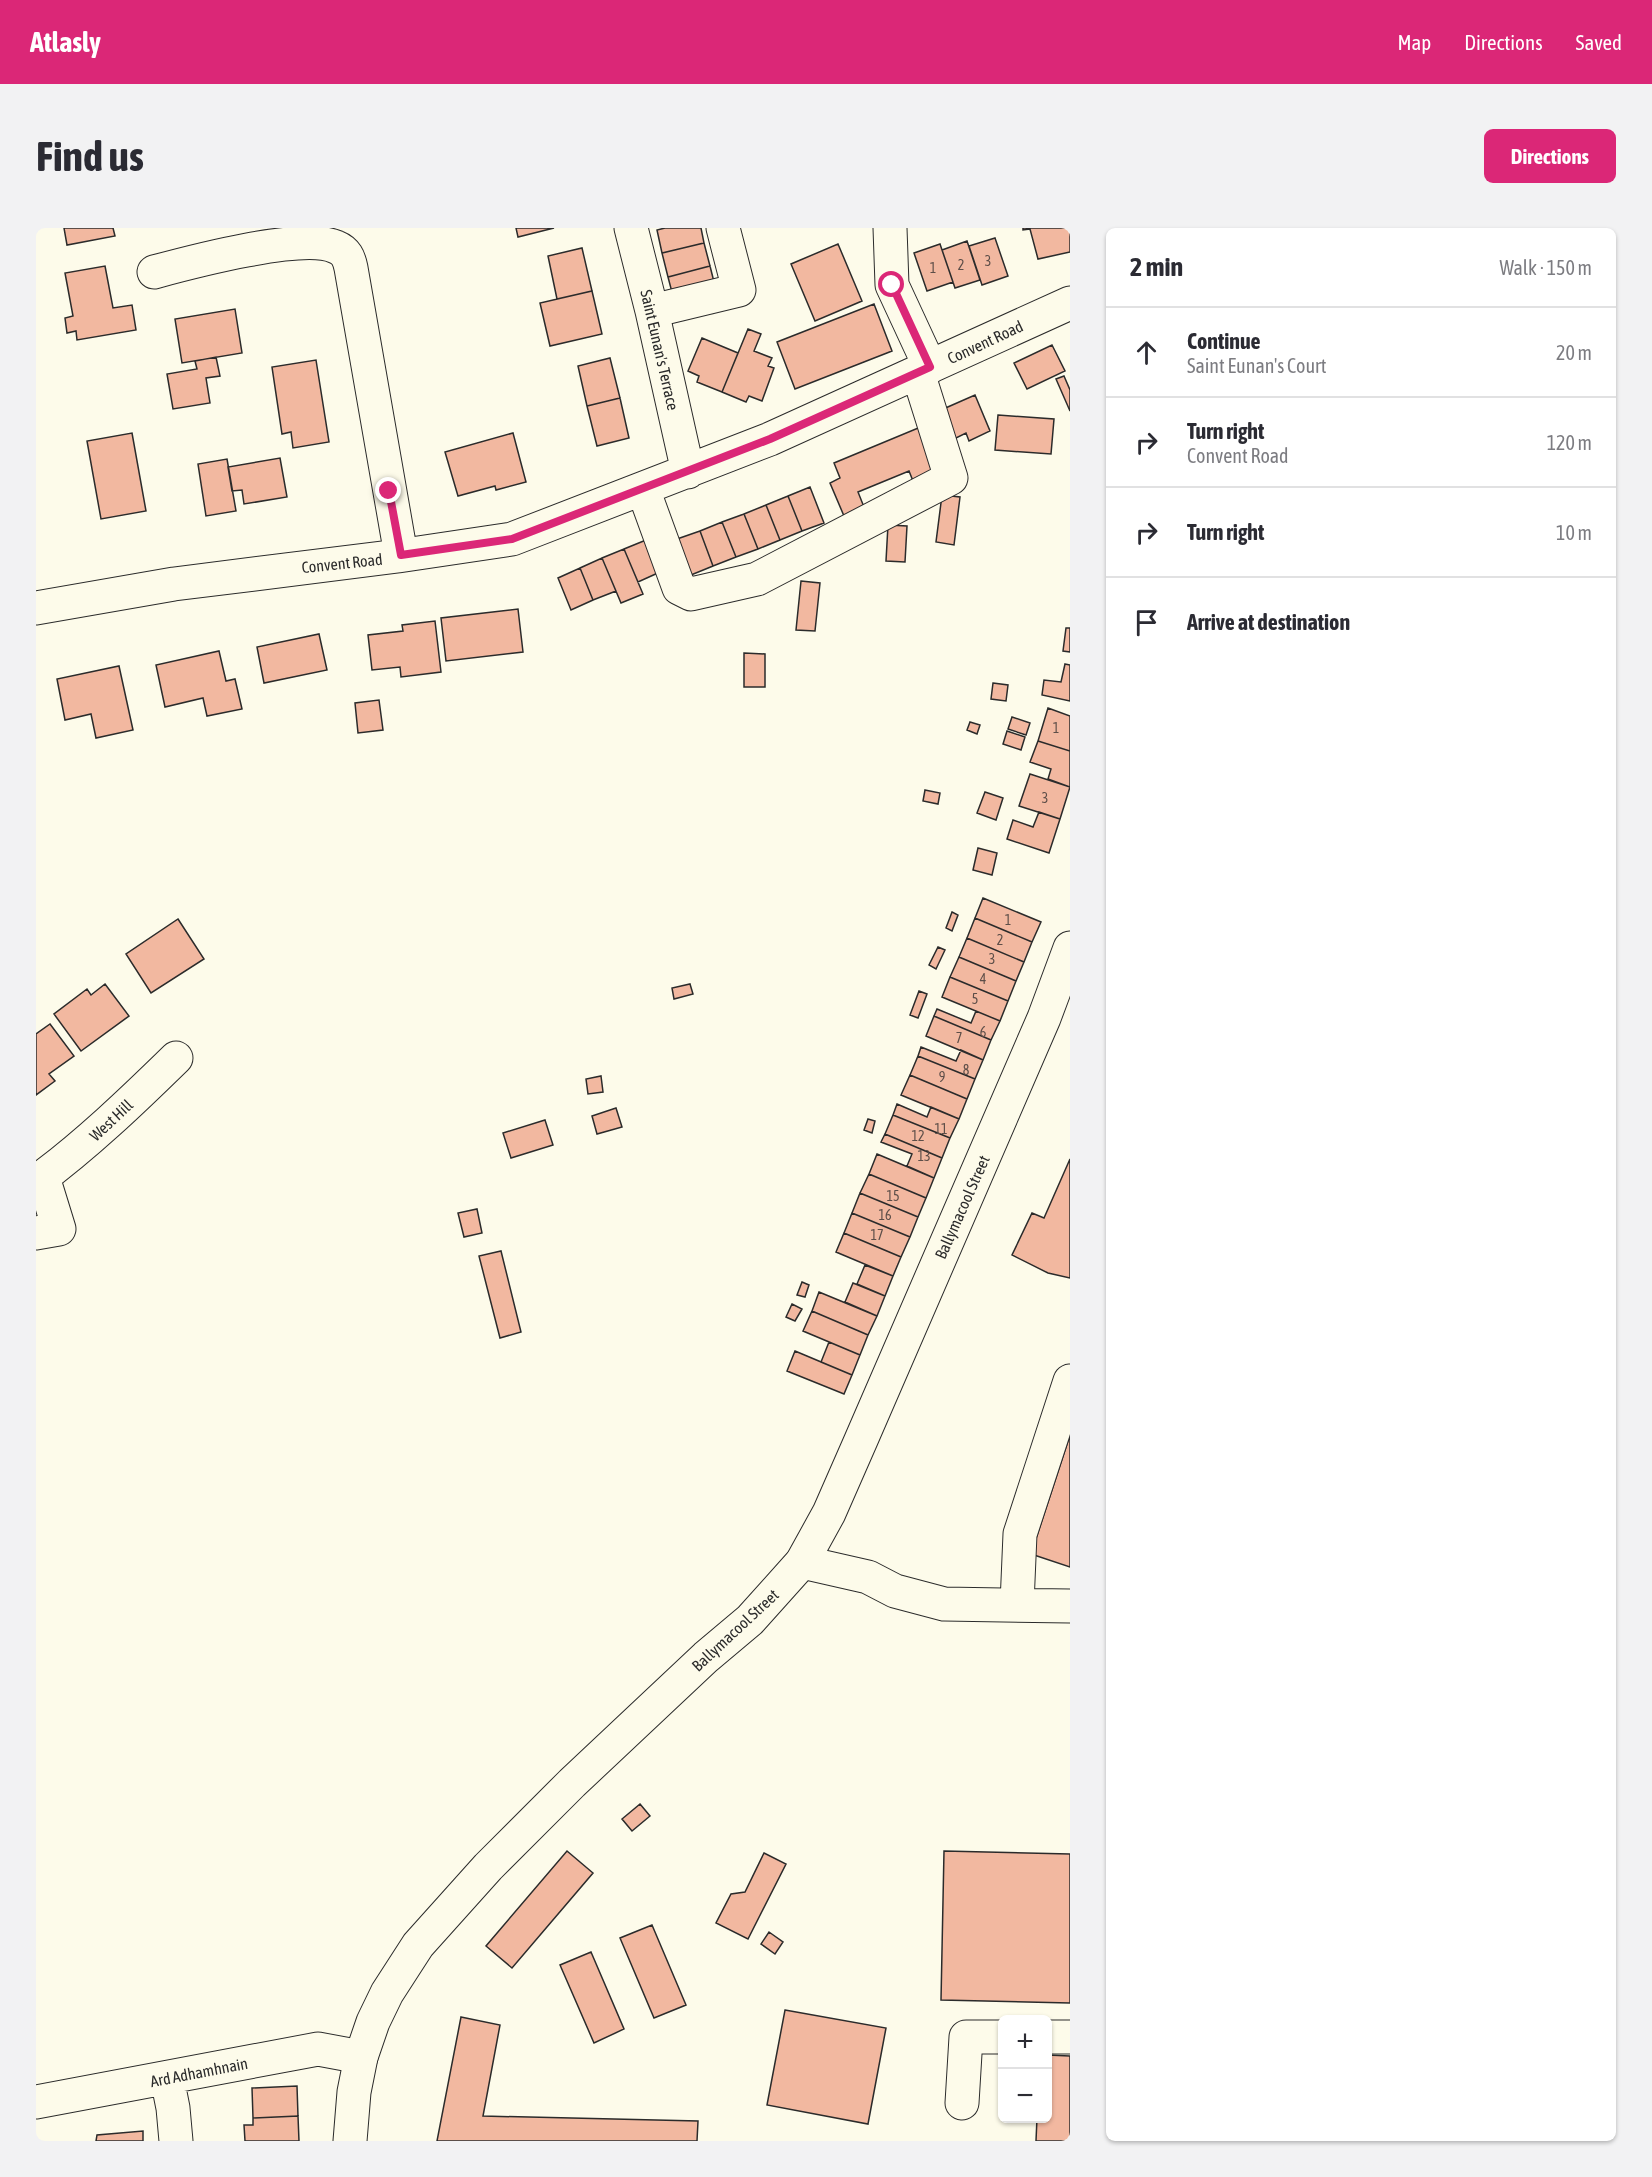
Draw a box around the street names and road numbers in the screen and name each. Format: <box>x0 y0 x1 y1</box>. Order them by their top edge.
street label: Saint Eunan's Terrace <box>637 288 683 412</box>
street label: Convent Road <box>944 317 1026 367</box>
street label: Convent Road <box>301 550 383 576</box>
street label: West Hill <box>86 1095 137 1144</box>
street label: Ballymacool Street <box>931 1152 994 1262</box>
street label: Ballymacool Street <box>688 1585 783 1675</box>
street label: Ard Adhamhnain <box>149 2054 249 2090</box>

